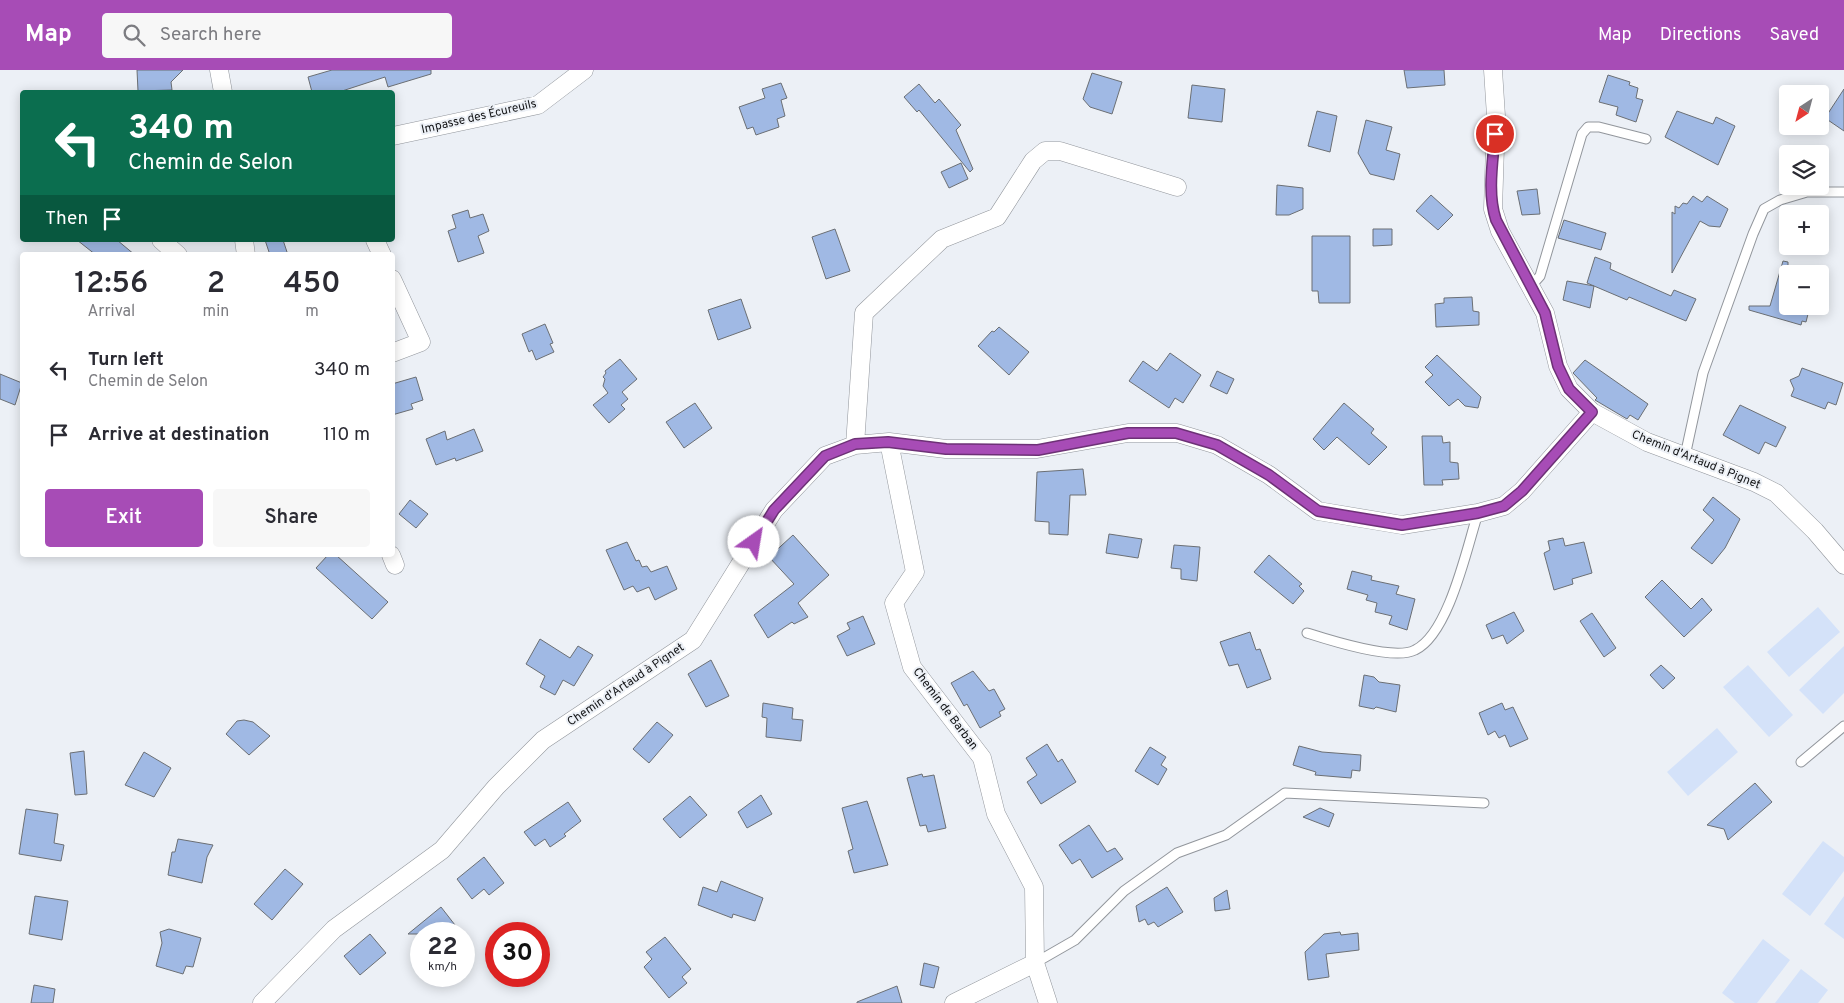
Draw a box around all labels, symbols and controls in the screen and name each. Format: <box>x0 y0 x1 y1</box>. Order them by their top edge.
search box <box>102 13 452 58</box>
text: Map <box>25 20 72 50</box>
icon: search <box>120 21 148 49</box>
text: Search here <box>160 23 261 47</box>
text: Map <box>1598 24 1632 47</box>
text: Directions <box>1660 24 1742 47</box>
text: Saved <box>1770 24 1819 47</box>
north arrow <box>1779 85 1829 135</box>
map controls <box>1779 85 1829 315</box>
street label: Impasse des Écureuils <box>420 96 538 138</box>
text: 340 m <box>128 107 234 151</box>
icon: left <box>45 110 110 175</box>
pin <box>1474 113 1516 155</box>
icon: arrive <box>1481 120 1509 148</box>
button: layers <box>1779 145 1829 195</box>
text: Chemin de Selon <box>128 150 293 177</box>
icon: arrive <box>98 205 126 233</box>
button: + <box>1779 205 1829 255</box>
text: Then <box>45 207 88 231</box>
button: − <box>1779 265 1829 315</box>
text: 12:56 <box>74 266 148 303</box>
text: 2 <box>207 266 225 303</box>
text: 450 <box>284 266 341 303</box>
text: Arrival <box>87 302 135 322</box>
text: min <box>203 302 229 322</box>
text: m <box>305 302 319 322</box>
text: Turn left <box>88 348 164 372</box>
icon: left <box>45 356 73 384</box>
text: 340 m <box>314 358 370 382</box>
text: Chemin de Selon <box>88 372 208 392</box>
icon: arrive <box>45 421 73 449</box>
text: Arrive at destination <box>88 423 269 447</box>
text: 110 m <box>323 423 370 447</box>
street label: Chemin d'Artaud à Pignet <box>1629 427 1763 493</box>
button: Exit <box>45 489 203 547</box>
button: Share <box>213 489 370 547</box>
position arrow <box>727 515 779 567</box>
street label: Chemin d'Artaud à Pignet <box>564 640 688 730</box>
street label: Chemin de Barban <box>909 665 981 753</box>
speed limit sign: 30 <box>485 922 550 987</box>
text: 22 <box>427 932 458 964</box>
text: km/h <box>428 959 457 975</box>

